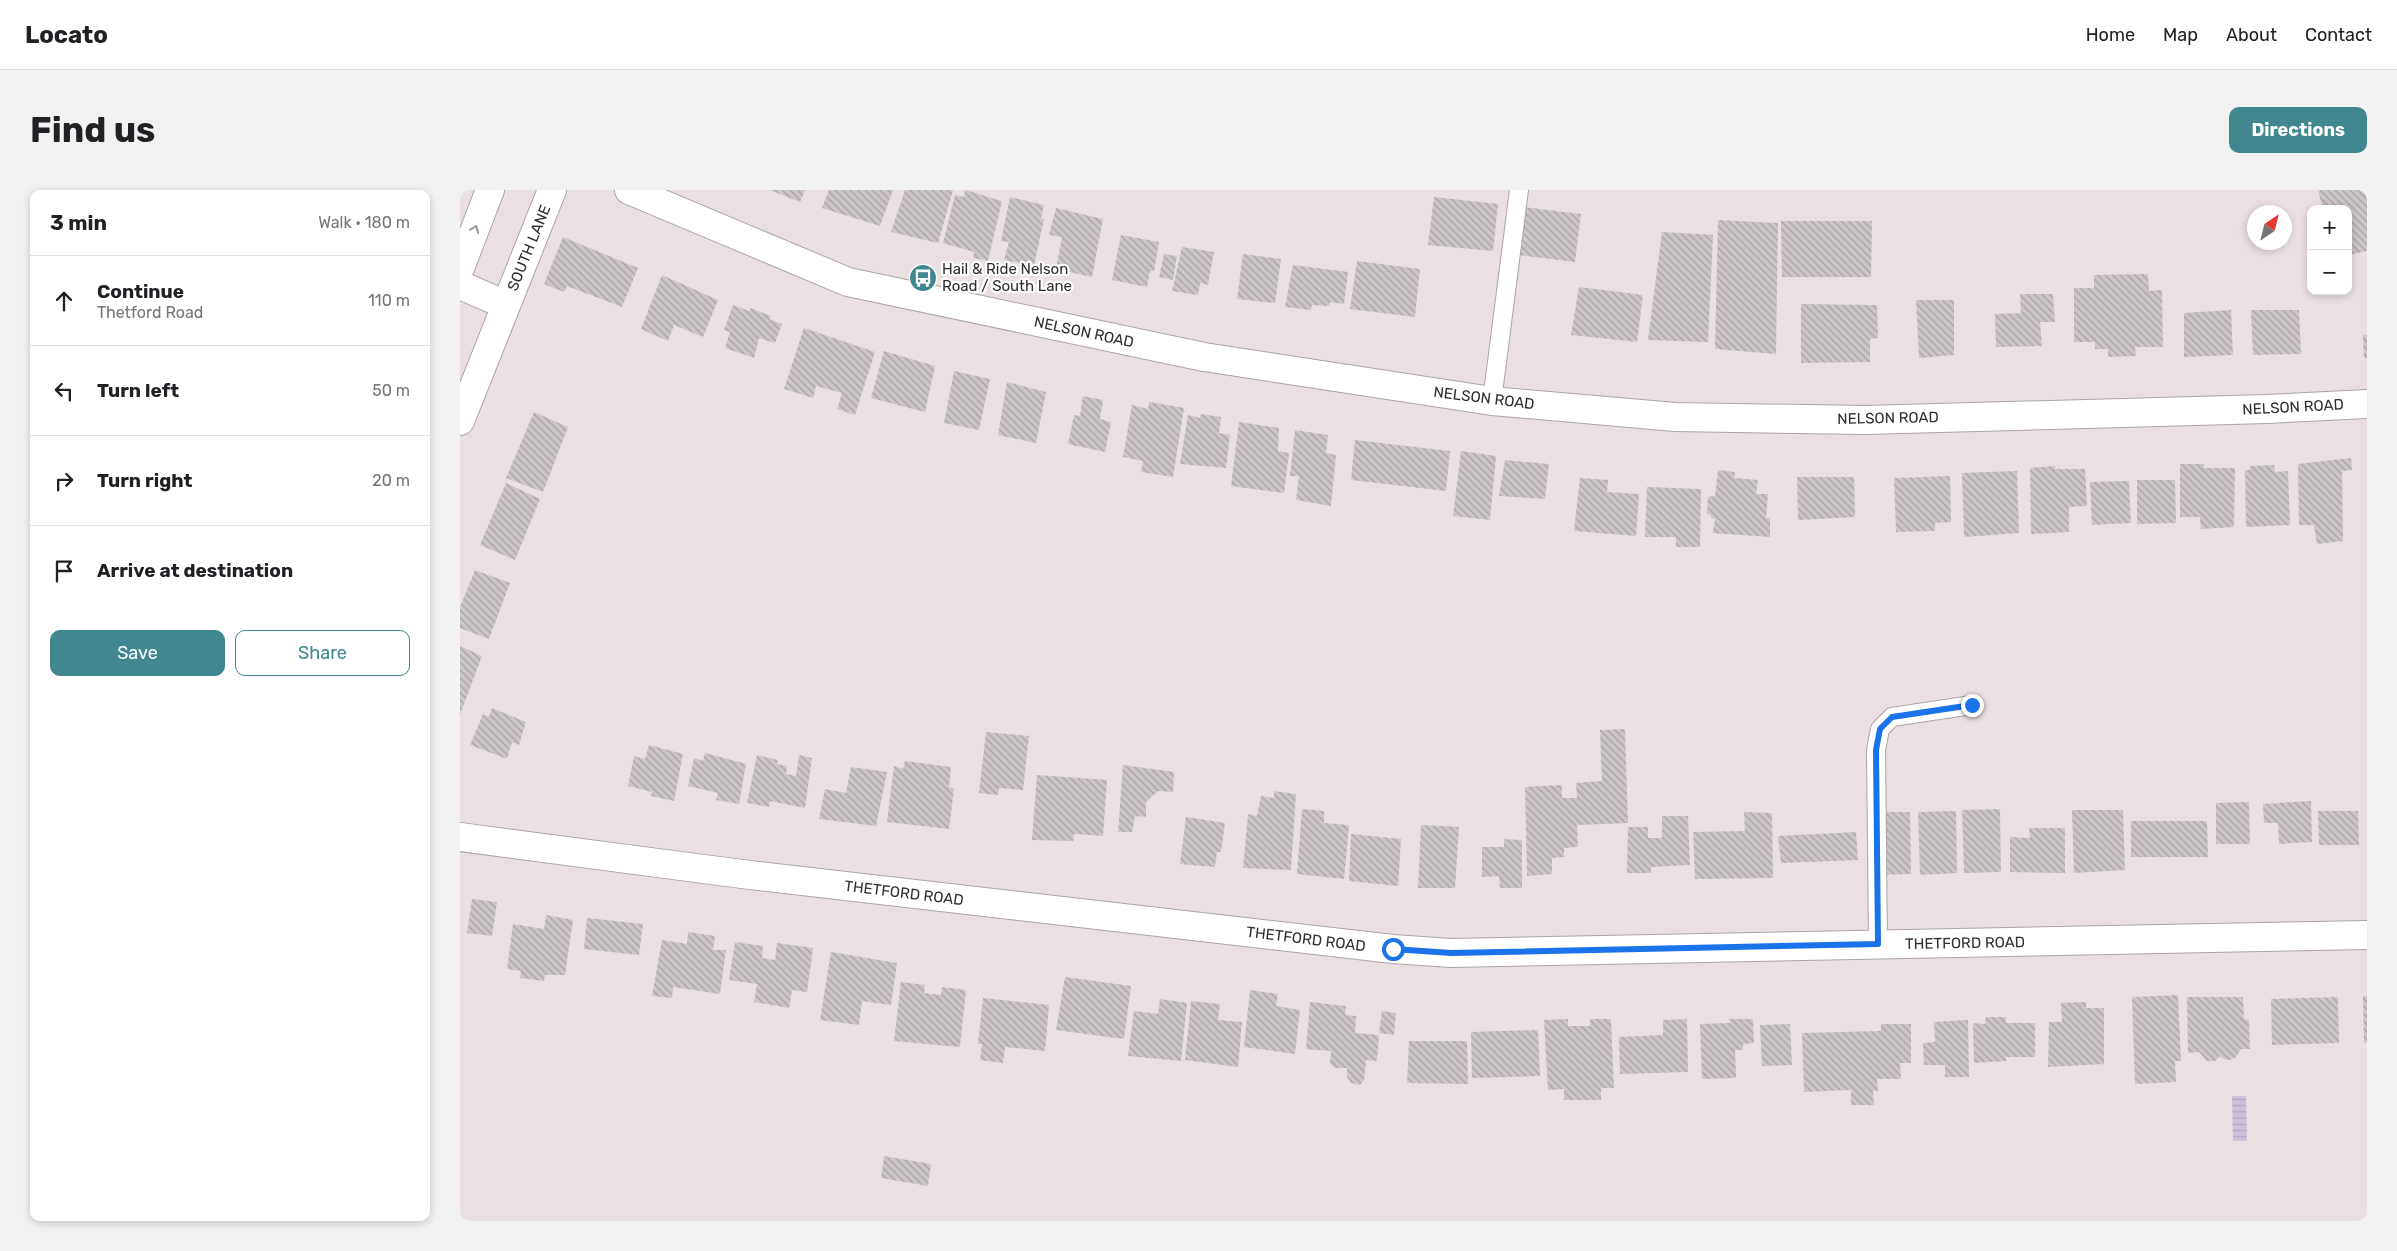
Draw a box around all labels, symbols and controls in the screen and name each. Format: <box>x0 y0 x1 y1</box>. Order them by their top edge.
text: Locato <box>25 21 108 49</box>
text: Home <box>2086 24 2135 46</box>
text: Map <box>2163 24 2198 46</box>
text: About <box>2226 24 2277 46</box>
text: Contact <box>2305 24 2372 46</box>
button: Directions <box>2229 107 2367 153</box>
text: Find us <box>30 109 155 151</box>
street label: SOUTH LANE <box>504 202 554 294</box>
north arrow <box>2247 205 2292 250</box>
map controls <box>2307 205 2352 295</box>
button: + <box>2307 205 2352 250</box>
text: 3 min <box>50 210 107 235</box>
text: Walk · 180 m <box>318 213 410 232</box>
one-way arrow <box>469 225 479 234</box>
button: − <box>2307 250 2352 295</box>
place label: Hail & Ride Nelson Road / South Lane <box>942 260 1072 295</box>
bus stop icon: Hail & Ride Nelson Road / South Lane <box>908 263 938 293</box>
text: Continue <box>97 280 184 303</box>
icon: ahead <box>50 287 78 315</box>
text: 110 m <box>368 291 410 310</box>
text: Thetford Road <box>97 303 203 322</box>
street label: NELSON ROAD <box>1032 313 1136 351</box>
icon: left <box>50 377 78 405</box>
text: Turn left <box>97 379 179 402</box>
text: 50 m <box>372 381 410 400</box>
street label: NELSON ROAD <box>1432 383 1536 413</box>
street label: NELSON ROAD <box>2242 395 2344 419</box>
street label: NELSON ROAD <box>1837 408 1939 428</box>
icon: right <box>50 467 78 495</box>
text: Turn right <box>97 469 192 492</box>
text: 20 m <box>372 471 410 490</box>
icon: arrive <box>50 557 78 585</box>
text: Arrive at destination <box>97 559 293 582</box>
button: Save <box>50 630 225 676</box>
button: Share <box>235 630 410 676</box>
route end <box>1961 694 1984 717</box>
street label: THETFORD ROAD <box>843 877 965 909</box>
street label: THETFORD ROAD <box>1245 923 1367 955</box>
street label: THETFORD ROAD <box>1905 933 2025 953</box>
route start <box>1382 938 1405 961</box>

